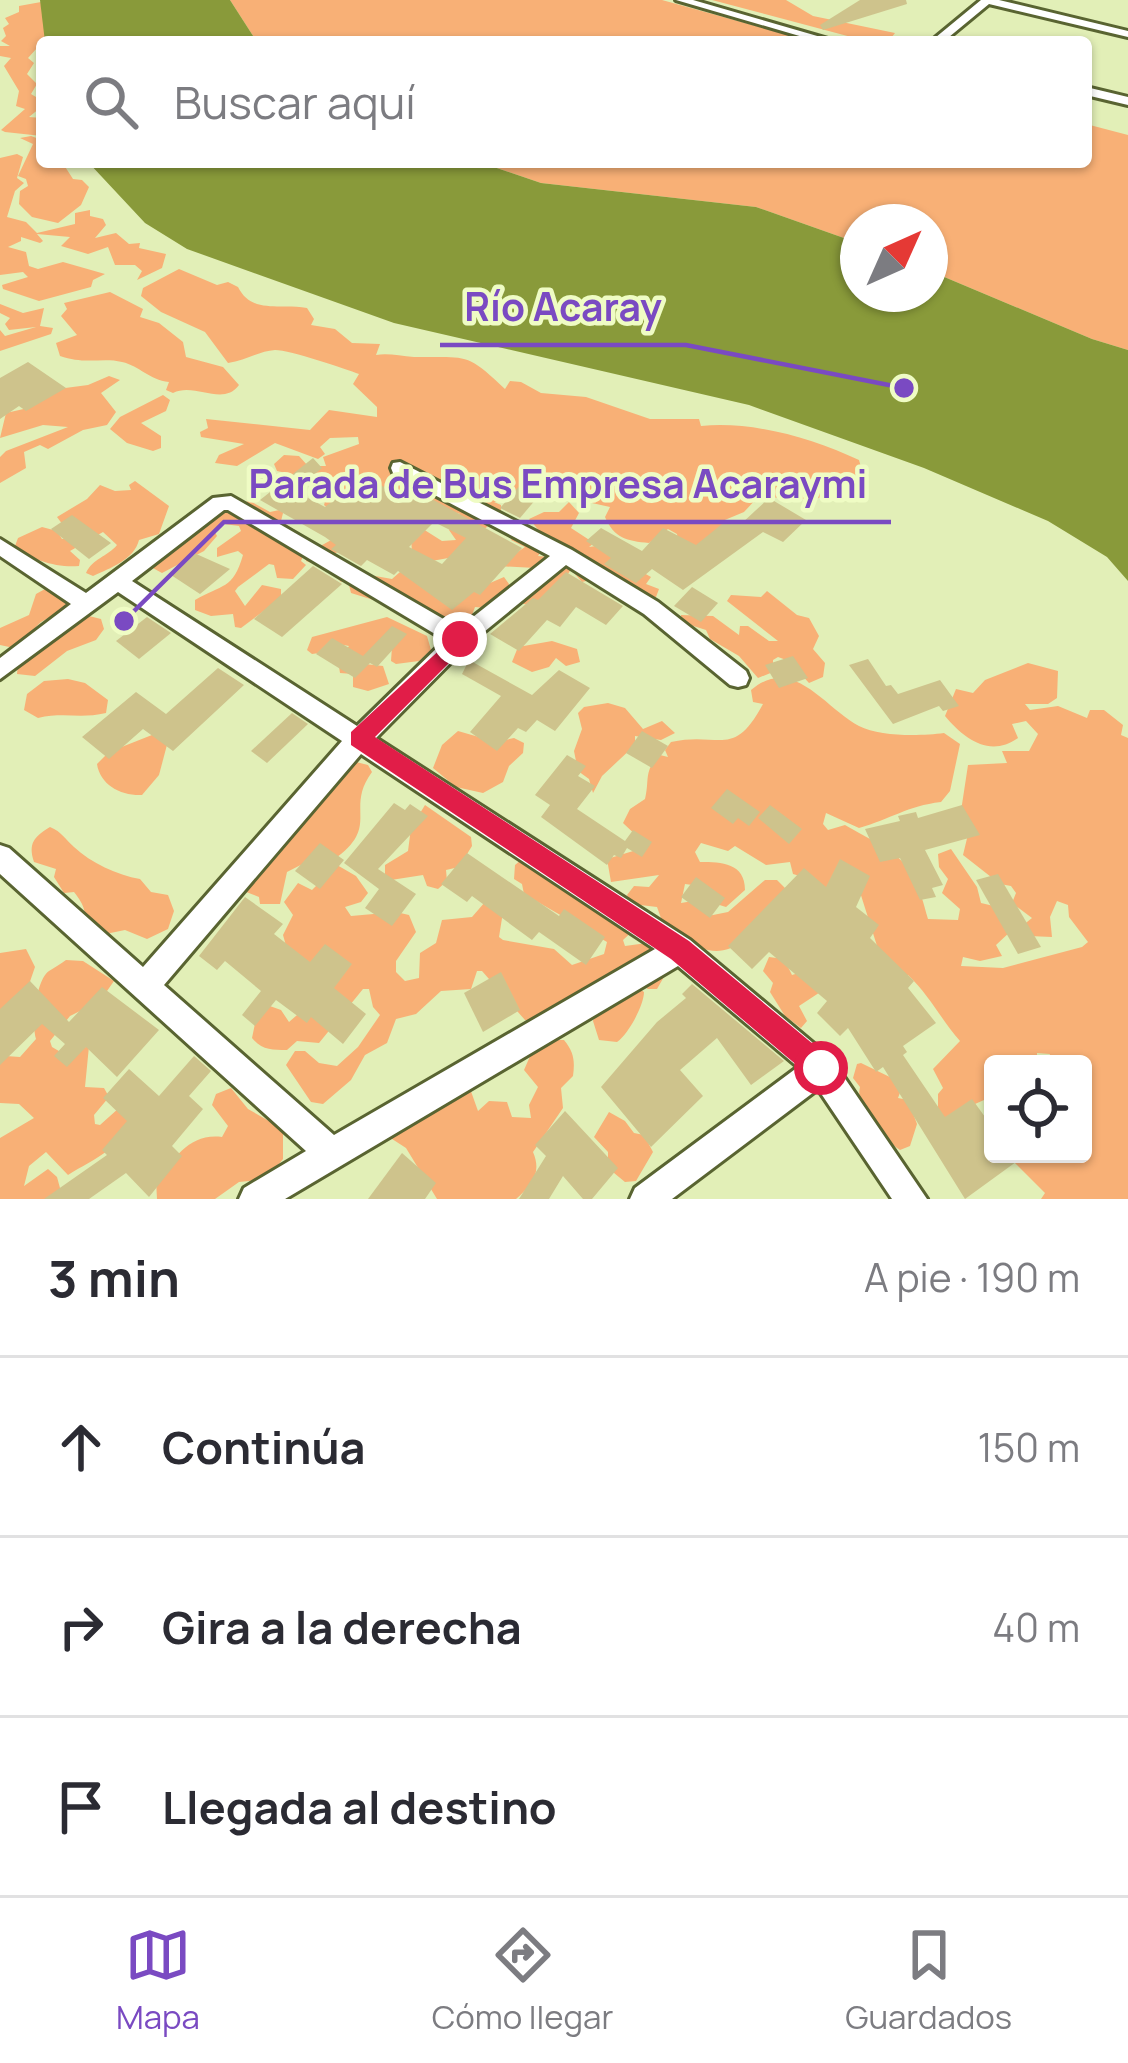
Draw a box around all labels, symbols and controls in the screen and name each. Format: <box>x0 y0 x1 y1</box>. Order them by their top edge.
search box <box>36 36 1092 168</box>
icon: search <box>78 69 144 135</box>
text: Buscar aquí <box>174 71 416 133</box>
north arrow <box>840 204 948 312</box>
callout: Río Acaray <box>440 270 686 345</box>
text: Río Acaray <box>464 279 662 333</box>
callout: Parada de Bus Empresa Acaraymi <box>224 447 891 522</box>
text: Parada de Bus Empresa Acaraymi <box>249 456 867 510</box>
route end <box>433 612 487 666</box>
route start <box>794 1041 848 1095</box>
map controls <box>984 1055 1092 1163</box>
button: locate <box>984 1055 1092 1163</box>
text: 3 min <box>48 1243 180 1312</box>
text: A pie · 190 m <box>864 1250 1080 1304</box>
icon: ahead <box>48 1414 114 1480</box>
text: Continúa <box>162 1416 366 1478</box>
text: 150 m <box>978 1420 1080 1474</box>
icon: right <box>48 1594 114 1660</box>
text: Gira a la derecha <box>162 1596 522 1658</box>
text: 40 m <box>992 1600 1080 1654</box>
icon: arrive <box>48 1774 114 1840</box>
text: Llegada al destino <box>162 1776 557 1838</box>
tab: Mapa <box>116 1922 200 2039</box>
tab: Cómo llegar <box>432 1922 613 2039</box>
tab: Guardados <box>845 1922 1012 2039</box>

